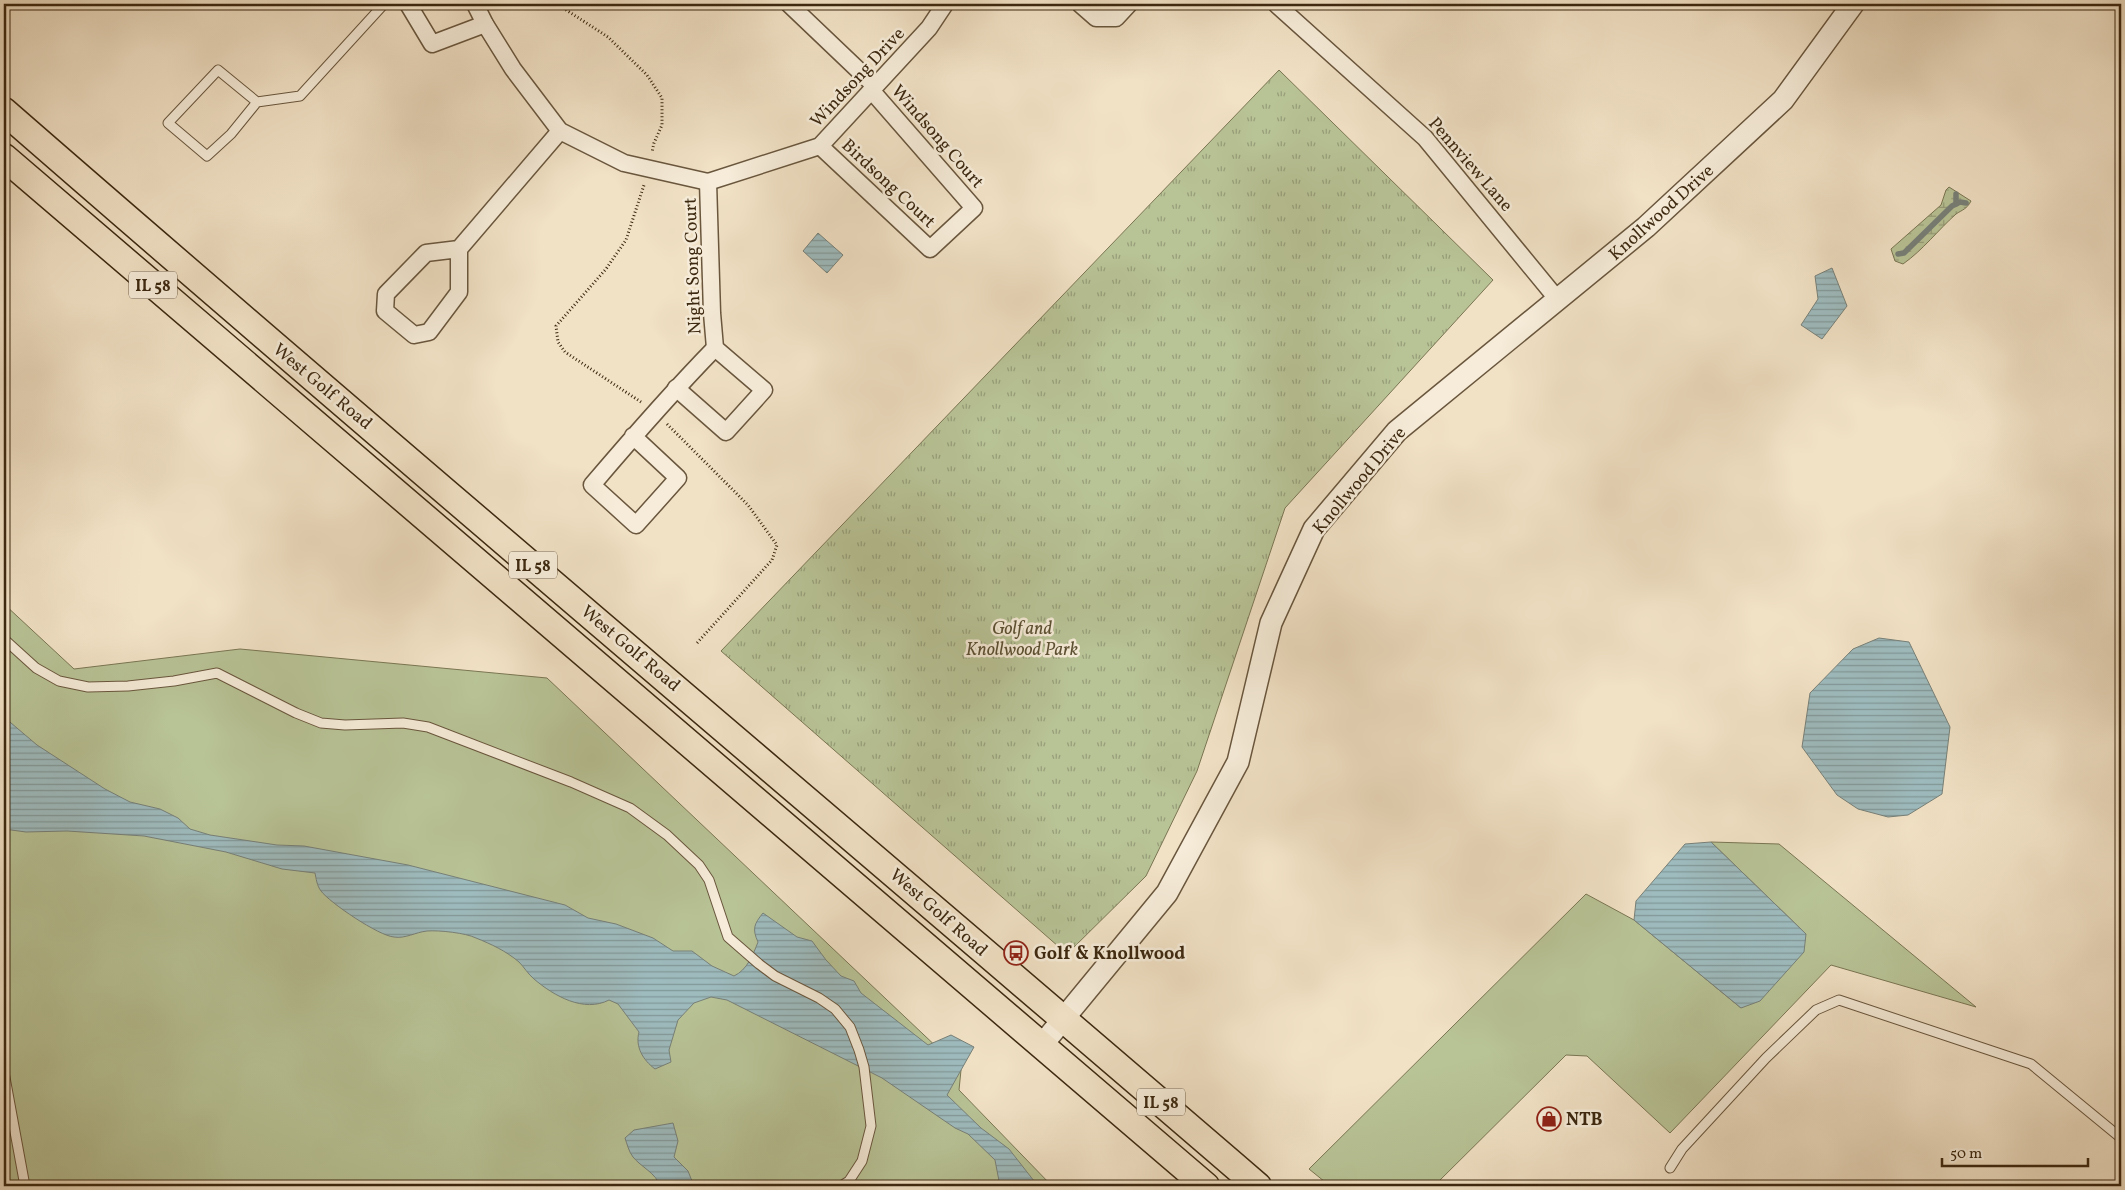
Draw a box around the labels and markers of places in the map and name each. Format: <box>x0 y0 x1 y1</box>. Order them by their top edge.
bus stop icon: Golf & Knollwood <box>1003 940 1029 966</box>
place label: Golf & Knollwood <box>1034 942 1185 967</box>
shop icon: NTB <box>1536 1106 1562 1132</box>
place label: NTB <box>1566 1108 1602 1133</box>

